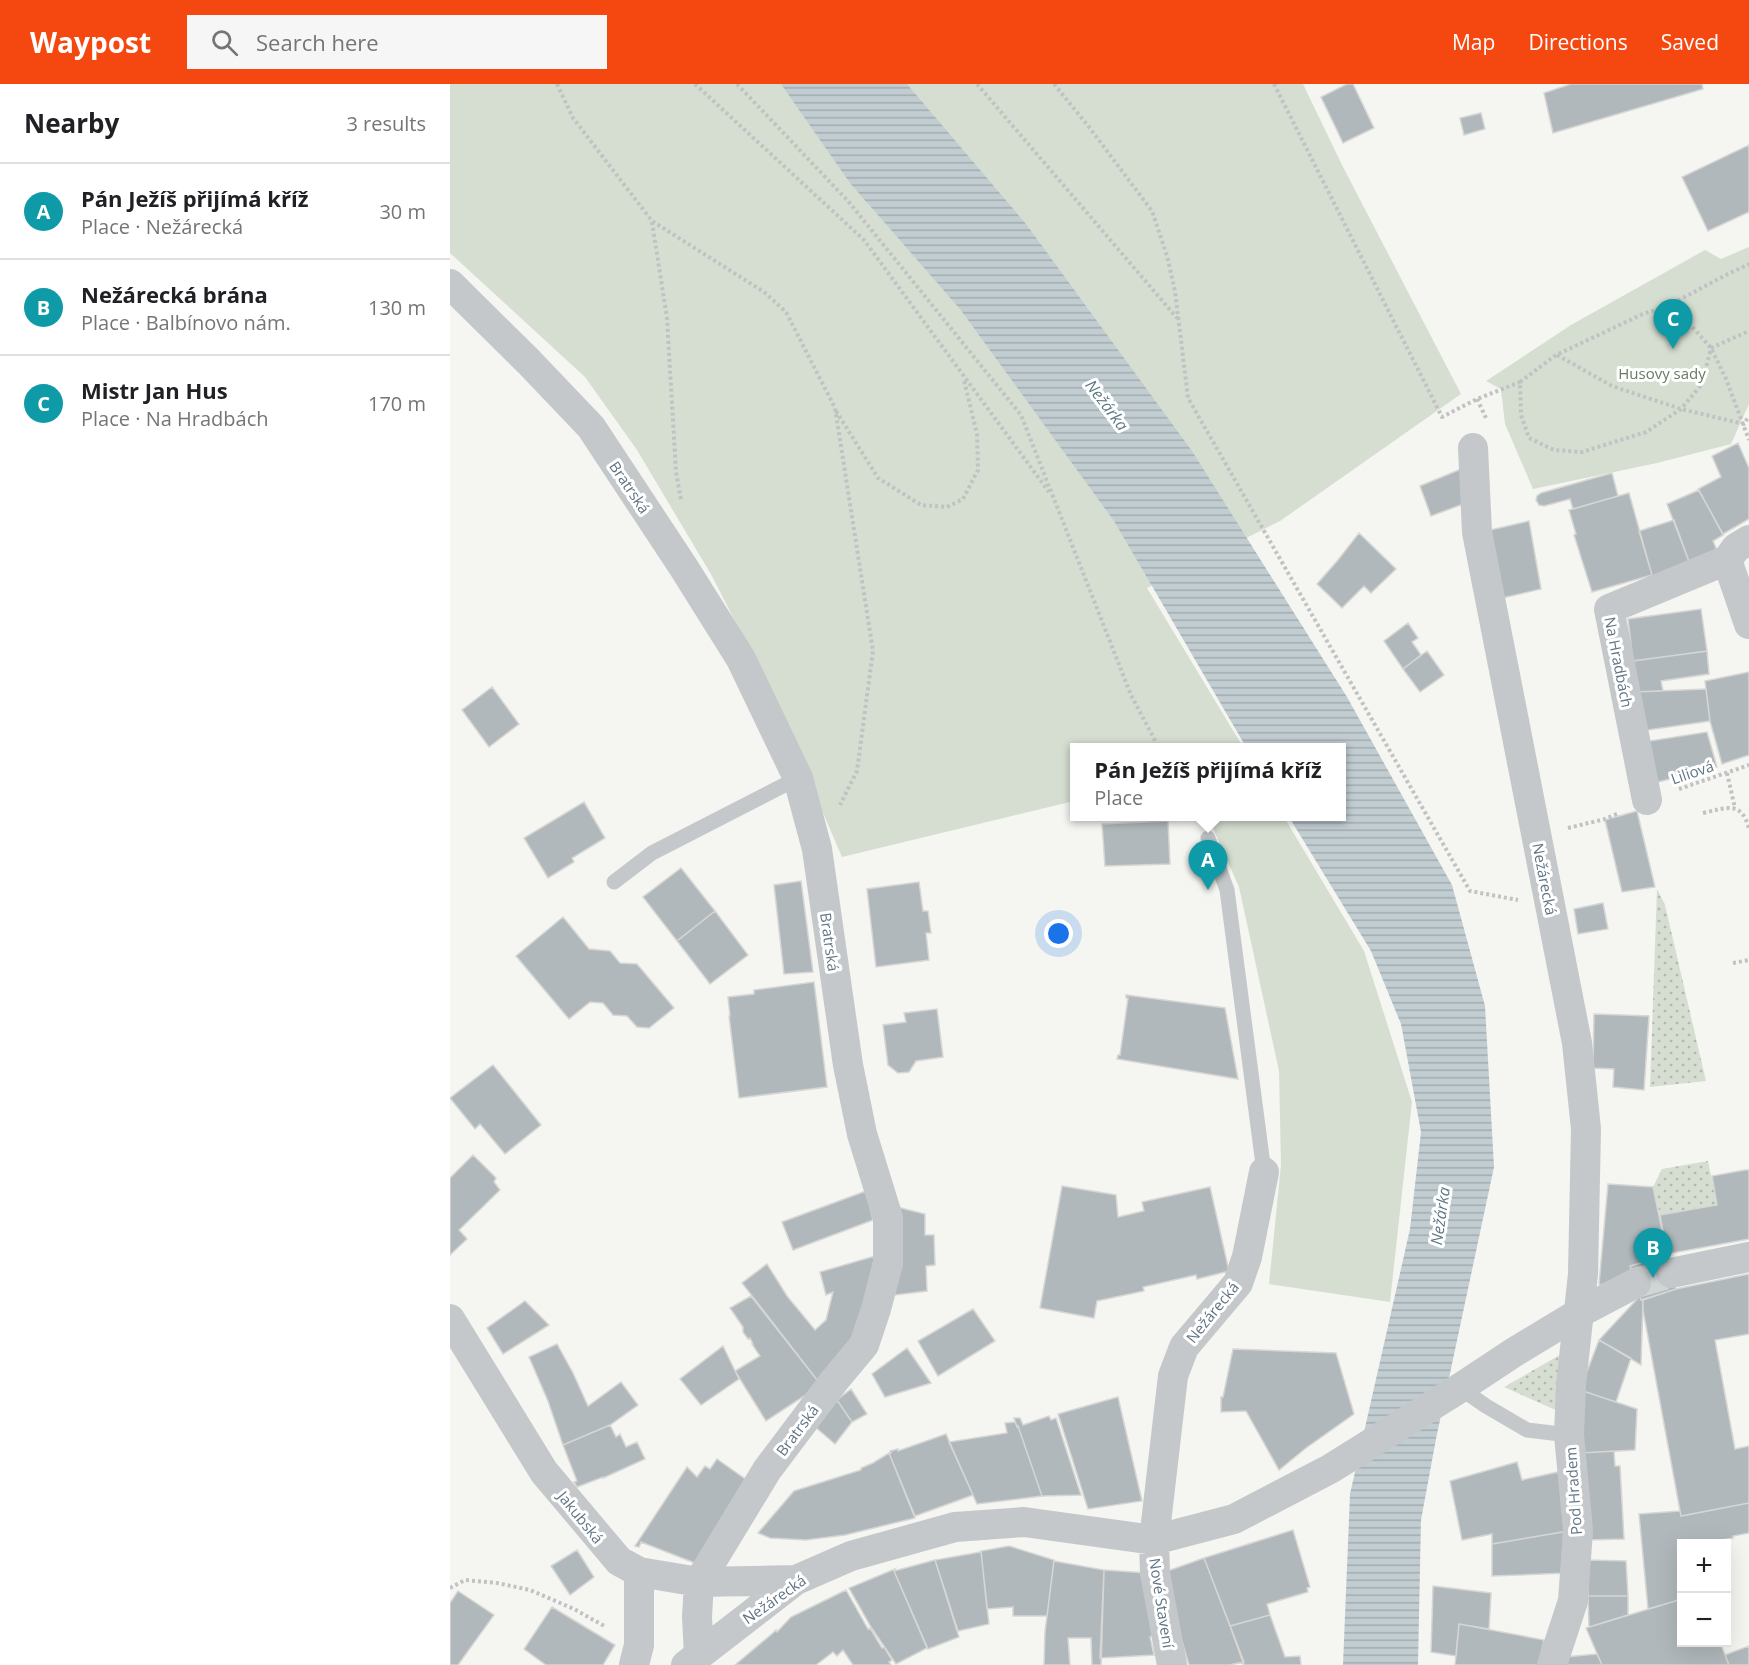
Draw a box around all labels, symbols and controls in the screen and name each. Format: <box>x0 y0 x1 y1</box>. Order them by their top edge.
search box <box>187 15 607 69</box>
text: Waypost <box>30 23 151 61</box>
icon: search <box>208 26 241 59</box>
text: Search here <box>256 27 379 57</box>
text: Map <box>1452 28 1495 56</box>
text: Directions <box>1528 28 1628 56</box>
text: Saved <box>1661 28 1719 56</box>
text: Nearby <box>24 105 119 141</box>
text: 3 results <box>346 110 426 137</box>
text: Pán Ježíš přijímá kříž <box>81 183 308 213</box>
text: A <box>37 198 50 225</box>
text: 30 m <box>379 198 426 225</box>
text: Place · Nežárecká <box>81 213 243 240</box>
text: Nežárecká brána <box>81 279 268 309</box>
text: B <box>37 294 50 321</box>
text: 130 m <box>368 294 426 321</box>
pin: C <box>1654 300 1692 349</box>
text: Place · Balbínovo nám. <box>81 309 291 336</box>
park label: Husovy sady <box>1618 363 1706 383</box>
text: Mistr Jan Hus <box>81 375 228 405</box>
water label: Nežárka <box>1081 375 1133 435</box>
text: C <box>37 390 50 417</box>
text: 170 m <box>368 390 426 417</box>
text: Place · Na Hradbách <box>81 405 268 432</box>
street label: Bratrská <box>605 457 655 517</box>
street label: Na Hradbách <box>1600 615 1638 709</box>
popup <box>1070 743 1346 821</box>
text: Pán Ježíš přijímá kříž <box>1094 754 1322 784</box>
street label: Liliová <box>1668 755 1716 789</box>
text: Place <box>1094 784 1143 811</box>
pin: A <box>1188 840 1227 890</box>
street label: Nežárecká <box>1528 841 1562 917</box>
street label: Bratrská <box>816 911 844 973</box>
your location <box>1044 919 1073 948</box>
water label: Nežárka <box>1425 1185 1455 1247</box>
pin: B <box>1634 1228 1672 1278</box>
street label: Nežárecká <box>1181 1277 1243 1347</box>
street label: Bratrská <box>771 1400 823 1460</box>
street label: Pod Hradem <box>1560 1446 1586 1536</box>
street label: Jakubská <box>552 1485 608 1547</box>
map controls <box>1677 1539 1731 1647</box>
button: + <box>1677 1539 1731 1593</box>
street label: Nové Stavení <box>1145 1557 1179 1651</box>
street label: Nežárecká <box>738 1570 810 1628</box>
button: − <box>1677 1593 1731 1647</box>

